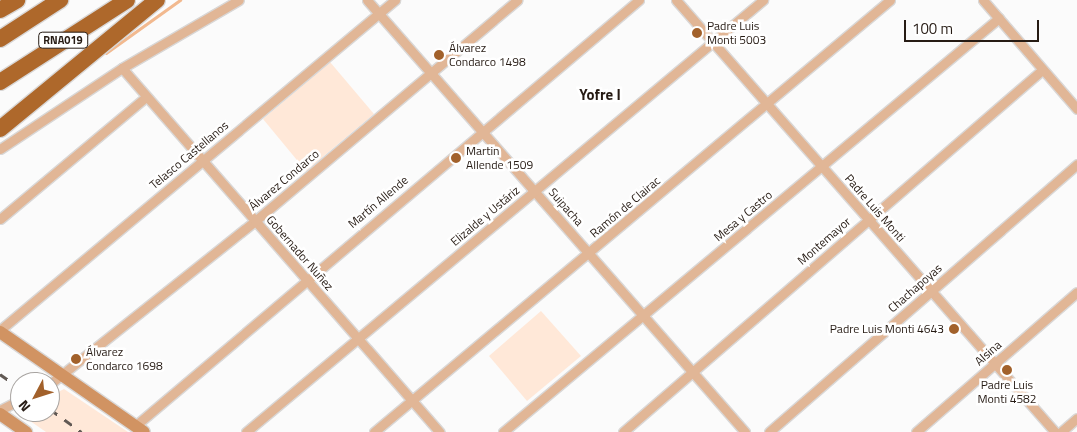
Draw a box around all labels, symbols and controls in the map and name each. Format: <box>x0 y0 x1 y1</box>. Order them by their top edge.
scale bar <box>907 10 1042 42</box>
text: 100 m <box>912 17 953 40</box>
place label: Padre Luis Monti 5003 <box>707 19 766 47</box>
marker: Padre Luis Monti 5003 <box>691 27 703 39</box>
road number: RNA019 <box>38 32 88 48</box>
place label: Álvarez Condarco 1498 <box>449 41 526 69</box>
marker: Álvarez Condarco 1498 <box>433 49 445 61</box>
district label: Yofre I <box>579 86 621 104</box>
street label: Telasco Castellanos <box>147 118 231 192</box>
place label: Martin Allende 1509 <box>466 144 533 172</box>
street label: Álvarez Condarco <box>246 147 322 213</box>
marker: Martin Allende 1509 <box>450 152 462 164</box>
street label: Padre Luis Monti <box>842 171 908 245</box>
street label: Martín Allende <box>345 173 411 231</box>
street label: Ramón de Clairac <box>587 173 663 241</box>
street label: Elizalde y Ustáriz <box>448 183 522 249</box>
street label: Suipacha <box>546 185 586 229</box>
street label: Mesa y Castro <box>711 188 775 244</box>
street label: Gobernador Nuñez <box>264 213 336 293</box>
street label: Montemayor <box>795 214 853 268</box>
street label: Chachapoyas <box>885 261 945 315</box>
place label: Padre Luis Monti 4643 <box>830 322 944 336</box>
marker: Padre Luis Monti 4643 <box>948 323 960 335</box>
street label: Alsina <box>972 338 1004 368</box>
place label: Álvarez Condarco 1698 <box>86 345 163 373</box>
marker: Álvarez Condarco 1698 <box>70 353 82 365</box>
marker: Padre Luis Monti 4582 <box>1001 364 1013 376</box>
north arrow <box>10 372 60 422</box>
place label: Padre Luis Monti 4582 <box>977 378 1037 406</box>
text: N <box>13 396 35 417</box>

